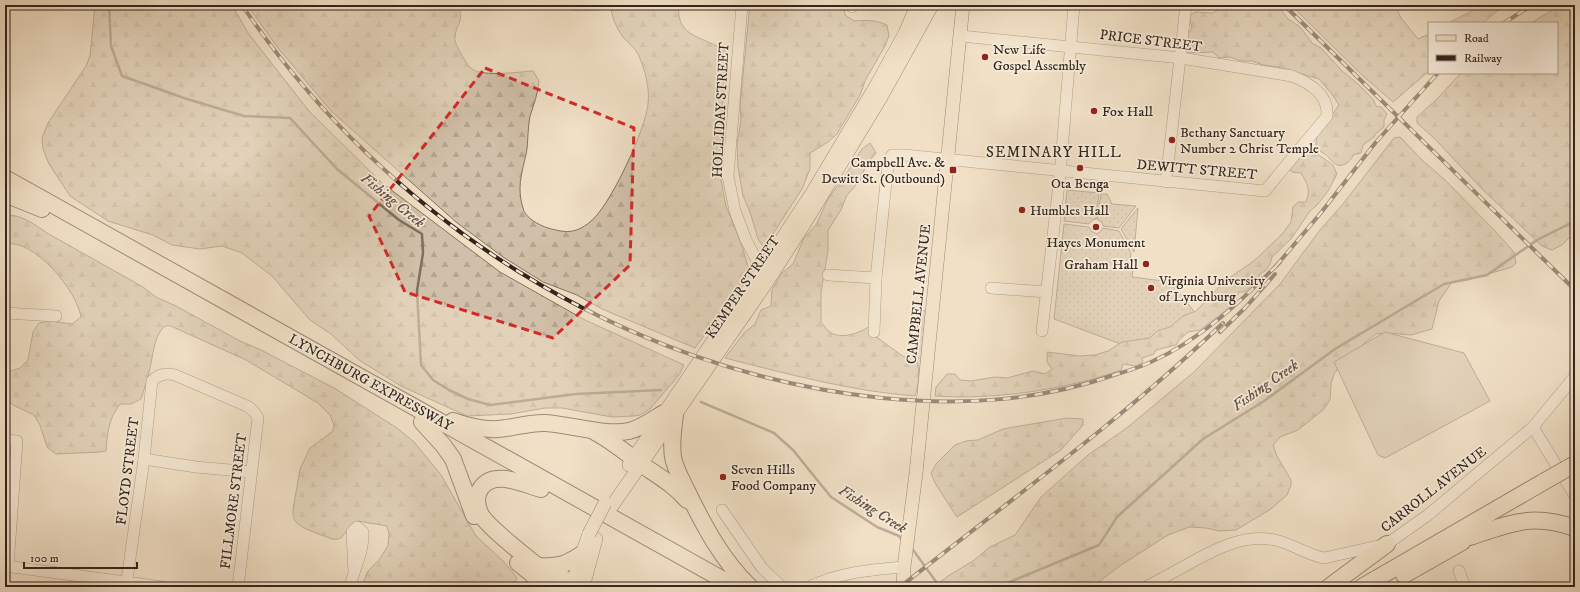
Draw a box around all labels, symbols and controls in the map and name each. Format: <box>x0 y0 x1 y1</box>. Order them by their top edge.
legend <box>1428 22 1558 74</box>
street label: PRICE STREET <box>1099 26 1203 56</box>
text: Road <box>1464 31 1489 46</box>
street label: HOLLIDAY STREET <box>708 41 734 178</box>
place label: New Life Gospel Assembly <box>993 41 1086 75</box>
text: Railway <box>1464 51 1502 66</box>
marker: New Life Gospel Assembly <box>980 52 990 62</box>
place label: Fox Hall <box>1102 103 1154 121</box>
marker: Fox Hall <box>1089 106 1099 116</box>
place label: Bethany Sanctuary Number 2 Christ Temple <box>1180 124 1319 158</box>
marker: Bethany Sanctuary Number 2 Christ Temple <box>1167 135 1177 145</box>
district label: SEMINARY HILL <box>986 143 1122 162</box>
place label: Campbell Ave. & Dewitt St. (Outbound) <box>821 154 945 188</box>
street label: DEWITT STREET <box>1136 156 1258 184</box>
marker: Ota Benga <box>1075 163 1085 173</box>
marker: Campbell Ave. & Dewitt St. (Outbound) <box>948 165 958 175</box>
water label: Fishing Creek <box>357 169 429 232</box>
place label: Ota Benga <box>1051 175 1109 193</box>
place label: Humbles Hall <box>1030 202 1110 220</box>
marker: Humbles Hall <box>1017 205 1027 215</box>
marker: Hayes Monument <box>1091 222 1101 232</box>
street label: CAMPBELL AVENUE <box>903 223 935 365</box>
street label: KEMPER STREET <box>702 232 784 343</box>
place label: Hayes Monument <box>1046 234 1146 252</box>
place label: Graham Hall <box>1064 256 1139 274</box>
marker: Graham Hall <box>1141 259 1151 269</box>
place label: Virginia University of Lynchburg <box>1158 272 1265 306</box>
marker: Virginia University of Lynchburg <box>1146 283 1156 293</box>
street label: LYNCHBURG EXPRESSWAY <box>285 330 456 436</box>
water label: Fishing Creek <box>1228 355 1303 415</box>
street label: FLOYD STREET <box>112 416 144 526</box>
street label: FILLMORE STREET <box>217 432 251 570</box>
street label: CARROLL AVENUE <box>1377 443 1490 537</box>
place label: Seven Hills Food Company <box>731 461 817 495</box>
marker: Seven Hills Food Company <box>718 472 728 482</box>
water label: Fishing Creek <box>835 481 911 538</box>
scale bar <box>24 544 137 570</box>
text: 100 m <box>30 551 59 566</box>

